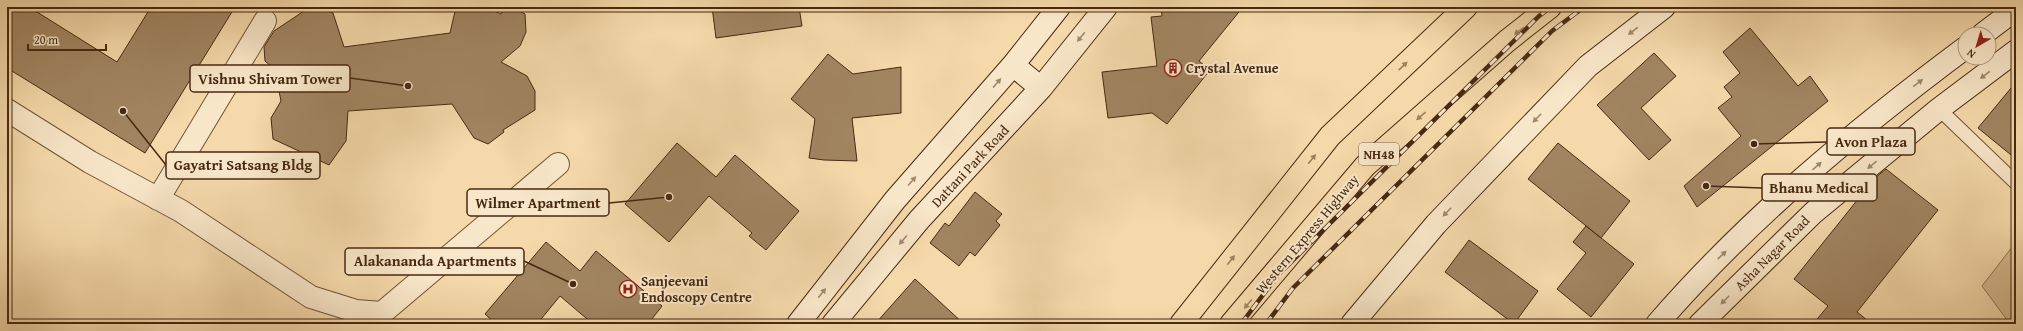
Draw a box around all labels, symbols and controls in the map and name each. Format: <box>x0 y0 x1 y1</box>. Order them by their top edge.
scale bar <box>28 26 106 52</box>
north arrow <box>1957 26 1997 66</box>
one-way arrow <box>1514 27 1525 35</box>
one-way arrow <box>1628 27 1639 35</box>
text: 20 m <box>34 31 58 48</box>
one-way arrow <box>1077 32 1086 43</box>
text: N <box>1963 45 1979 62</box>
building icon: Crystal Avenue <box>1163 58 1183 78</box>
place label: Crystal Avenue <box>1186 58 1279 78</box>
one-way arrow <box>1398 61 1408 71</box>
callout: Vishnu Shivam Tower <box>190 65 350 92</box>
text: Vishnu Shivam Tower <box>198 68 342 89</box>
one-way arrow <box>1979 70 1990 79</box>
one-way arrow <box>993 78 1002 88</box>
one-way arrow <box>1912 79 1923 88</box>
one-way arrow <box>1416 112 1426 121</box>
one-way arrow <box>1533 113 1542 123</box>
street label: Dattani Park Road <box>927 120 1014 212</box>
callout: Avon Plaza <box>1827 128 1915 155</box>
text: Avon Plaza <box>1835 131 1907 152</box>
road number: NH48 <box>1359 143 1399 165</box>
callout: Gayatri Satsang Bldg <box>166 152 320 179</box>
one-way arrow <box>1308 153 1316 164</box>
text: Gayatri Satsang Bldg <box>174 154 312 175</box>
one-way arrow <box>1867 160 1878 169</box>
one-way arrow <box>1812 162 1823 171</box>
street label: Western Express Highway <box>1251 170 1363 298</box>
callout: Bhanu Medical <box>1762 174 1877 201</box>
one-way arrow <box>907 176 916 186</box>
text: Bhanu Medical <box>1769 177 1869 198</box>
callout: Wilmer Apartment <box>467 189 609 216</box>
text: Wilmer Apartment <box>475 192 601 213</box>
one-way arrow <box>1443 207 1452 217</box>
street label: Asha Nagar Road <box>1730 211 1814 295</box>
one-way arrow <box>899 234 908 245</box>
callout: Alakananda Apartments <box>345 248 524 275</box>
text: Alakananda Apartments <box>354 250 516 271</box>
one-way arrow <box>1717 250 1727 260</box>
one-way arrow <box>1227 255 1236 266</box>
place label: Sanjeevani Endoscopy Centre <box>641 271 752 307</box>
hospital icon: Sanjeevani Endoscopy Centre <box>618 279 638 299</box>
one-way arrow <box>817 288 826 299</box>
one-way arrow <box>1720 295 1730 304</box>
one-way arrow <box>1244 300 1253 309</box>

